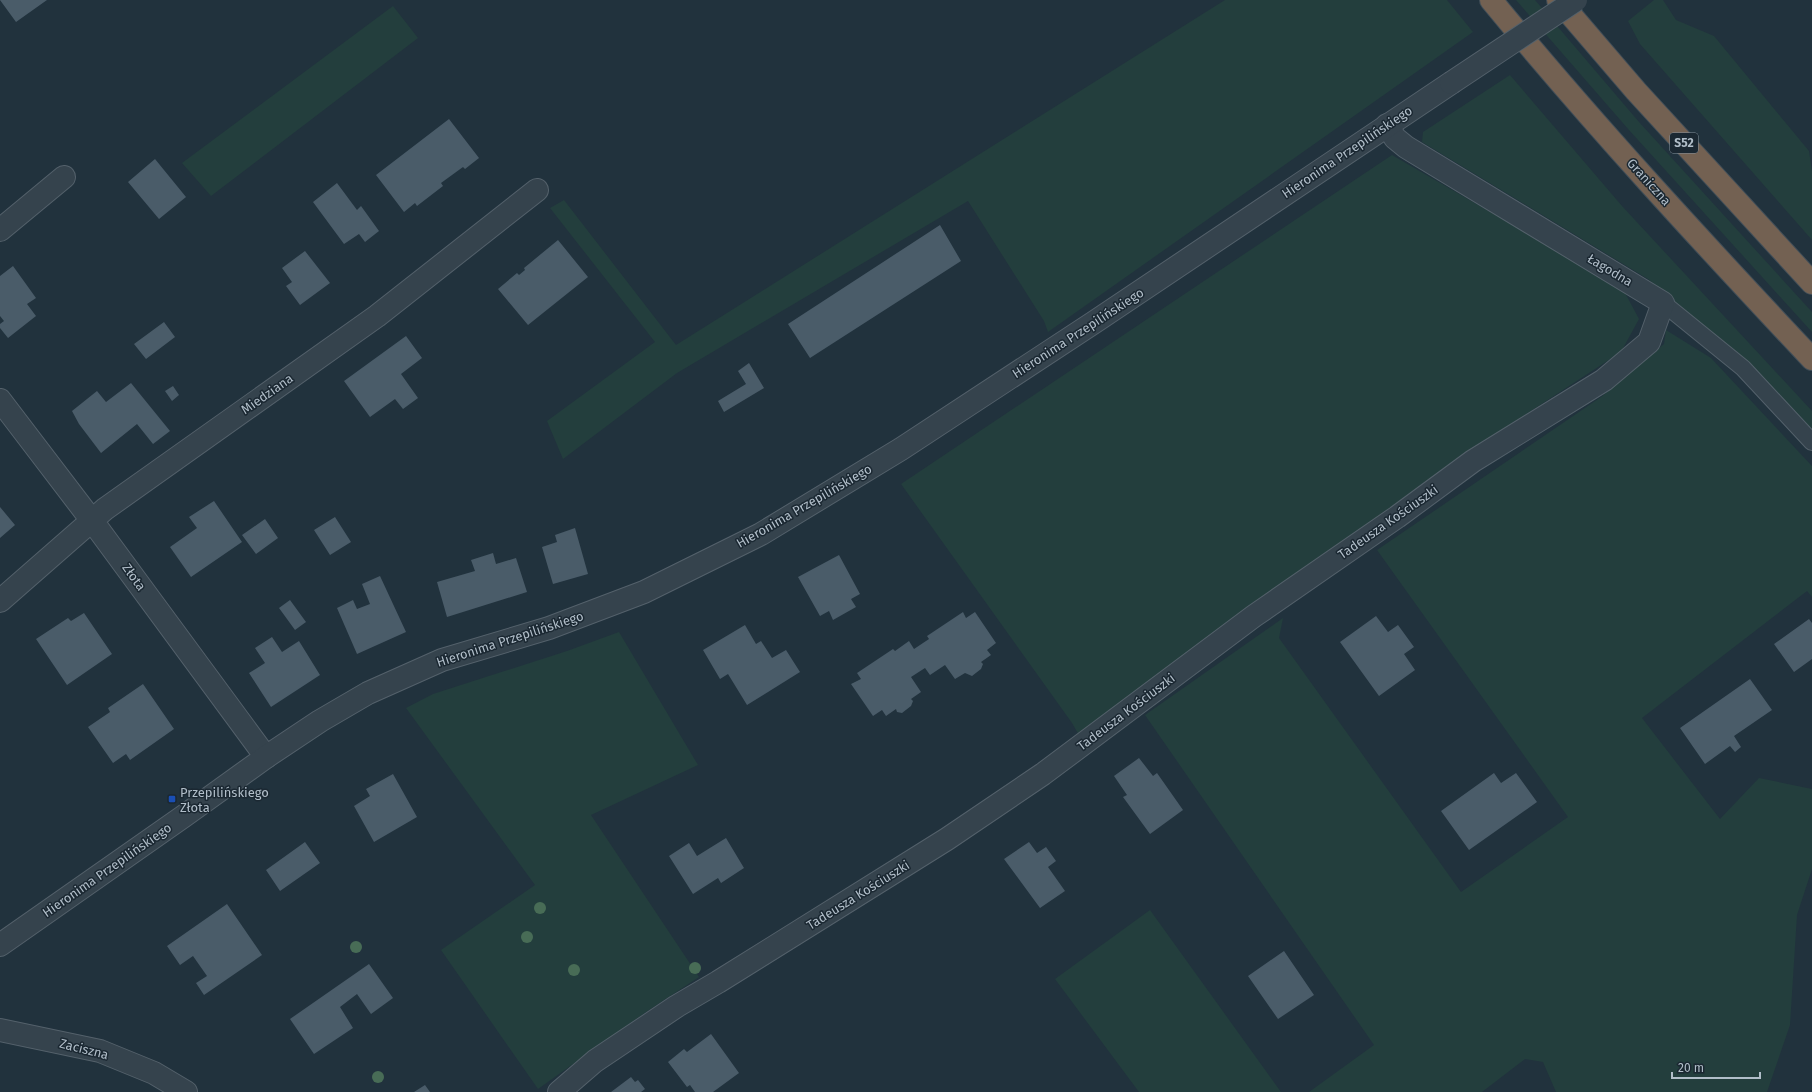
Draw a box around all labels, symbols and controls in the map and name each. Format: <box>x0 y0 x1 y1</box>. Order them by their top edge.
street label: Hieronima Przepilińskiego <box>1279 103 1415 201</box>
road number: S52 <box>1670 133 1698 153</box>
street label: Graniczna <box>1624 156 1674 208</box>
street label: Łagodna <box>1585 251 1635 289</box>
street label: Hieronima Przepilińskiego <box>1009 285 1147 381</box>
street label: Miedziana <box>238 371 296 417</box>
street label: Hieronima Przepilińskiego <box>734 461 874 551</box>
street label: Tadeusza Kościuszki <box>1335 482 1441 562</box>
street label: Złota <box>119 561 149 593</box>
street label: Hieronima Przepilińskiego <box>435 608 585 670</box>
street label: Tadeusza Kościuszki <box>1074 670 1178 754</box>
place label: Przepilińskiego Złota <box>180 785 269 815</box>
marker: Przepilińskiego Złota <box>167 794 177 804</box>
street label: Hieronima Przepilińskiego <box>40 820 174 920</box>
street label: Tadeusza Kościuszki <box>804 857 912 933</box>
street label: Zaciszna <box>58 1036 110 1062</box>
scale bar <box>1672 1054 1760 1080</box>
text: 20 m <box>1678 1061 1704 1075</box>

